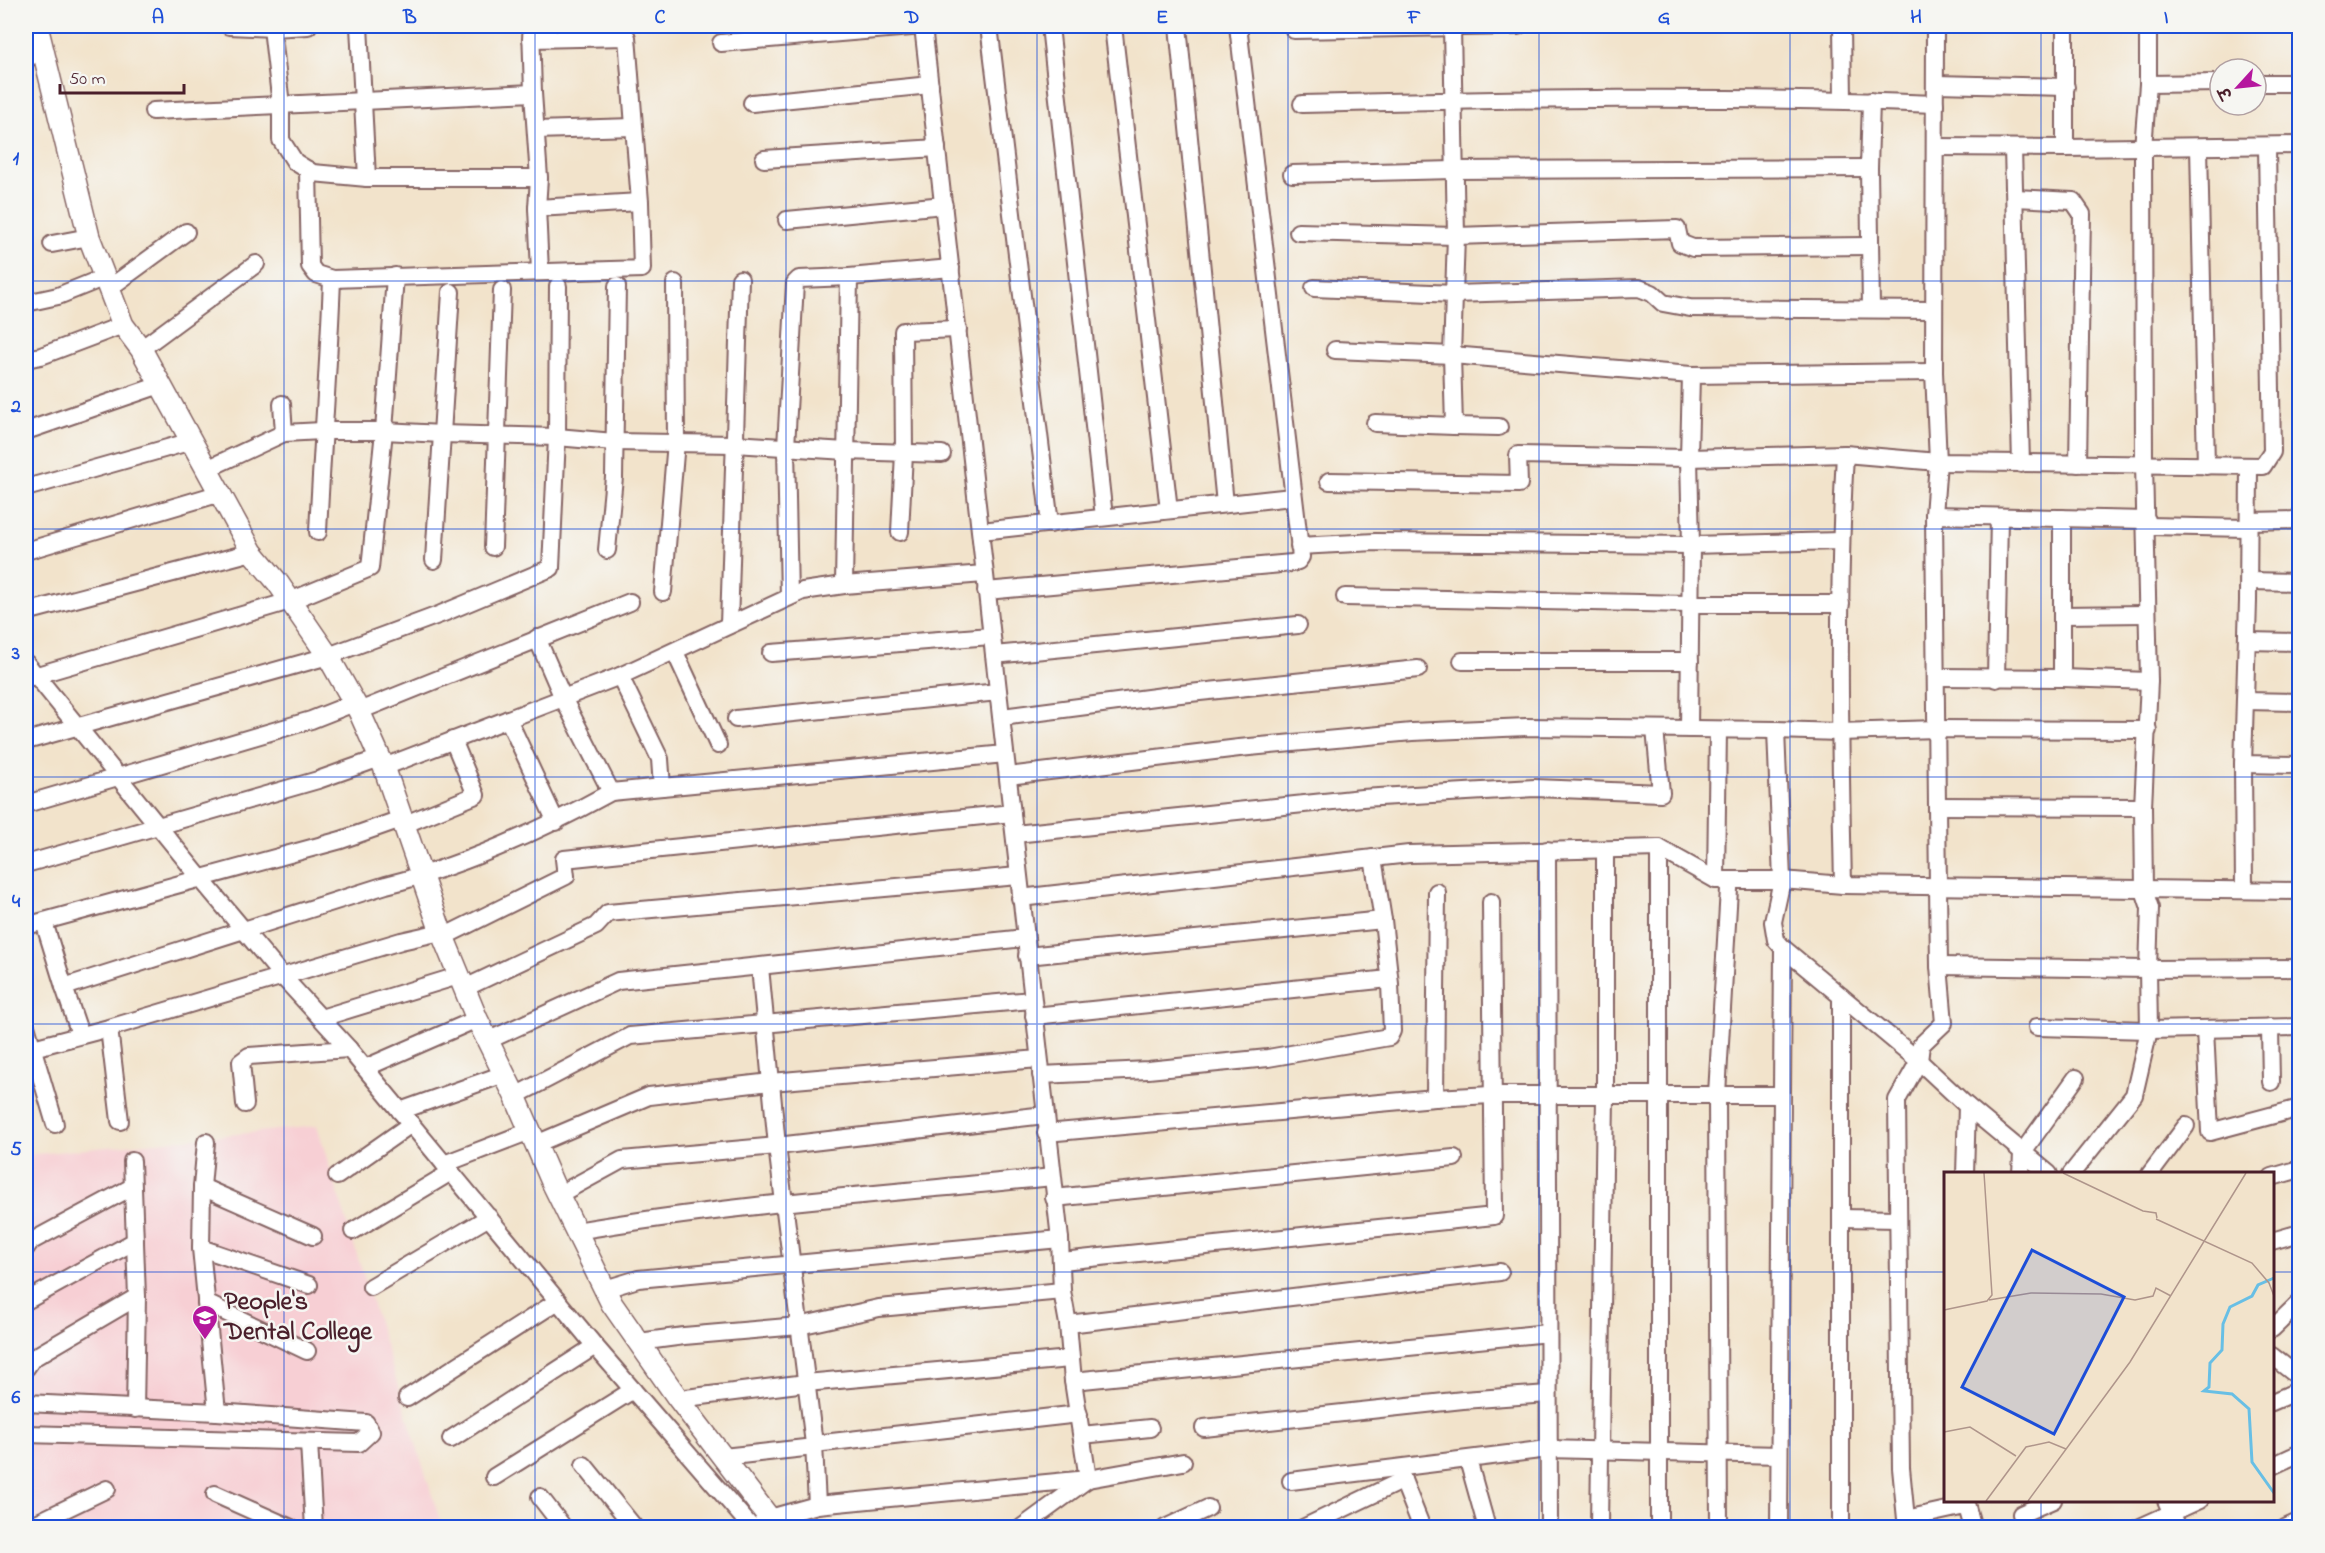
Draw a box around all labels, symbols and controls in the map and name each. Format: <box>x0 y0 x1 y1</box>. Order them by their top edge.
text: A <box>152 4 164 33</box>
text: B <box>402 4 417 33</box>
text: C <box>655 4 666 33</box>
text: D <box>904 4 919 33</box>
text: E <box>1156 4 1168 33</box>
text: F <box>1407 4 1421 33</box>
text: G <box>1658 4 1671 33</box>
text: H <box>1910 4 1922 33</box>
text: I <box>2164 4 2169 33</box>
scale bar <box>60 57 184 95</box>
north arrow <box>2208 57 2268 117</box>
text: 50 m <box>69 67 106 93</box>
text: उ <box>2213 82 2240 105</box>
text: 1 <box>13 145 20 174</box>
text: 2 <box>10 393 21 422</box>
text: 3 <box>11 640 20 669</box>
text: 4 <box>12 888 21 917</box>
text: 5 <box>10 1136 22 1165</box>
inset map <box>1944 1172 2274 1502</box>
place label: People's Dental College <box>223 1284 373 1353</box>
school or university icon: People's Dental College <box>190 1303 220 1341</box>
text: 6 <box>12 1384 21 1413</box>

